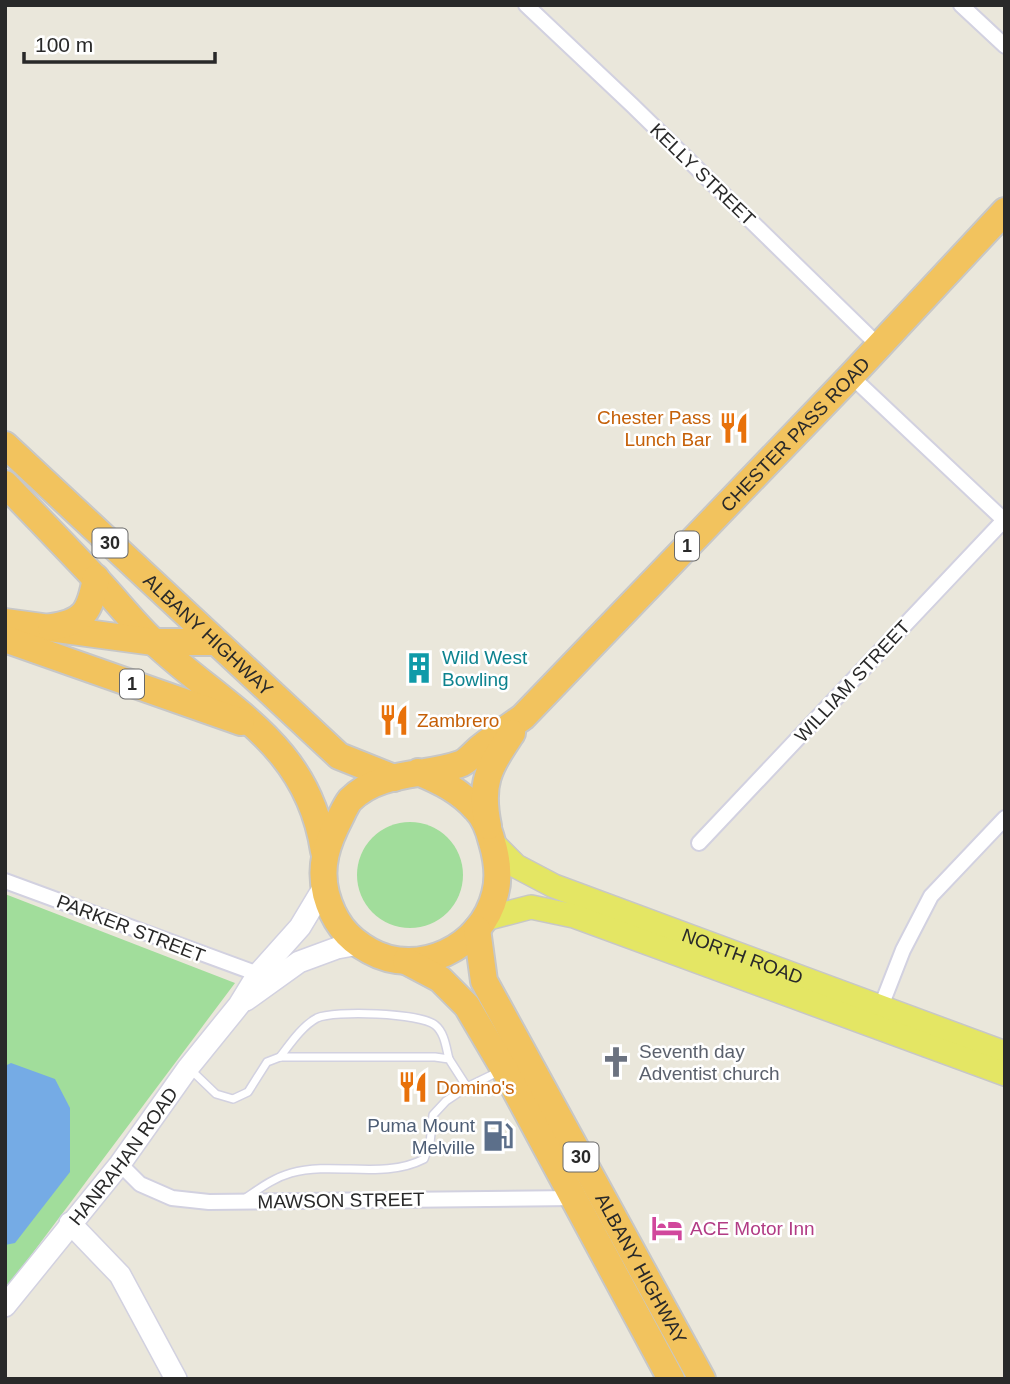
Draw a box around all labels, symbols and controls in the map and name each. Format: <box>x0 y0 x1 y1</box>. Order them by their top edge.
scale bar <box>24 21 215 65</box>
text: 100 m <box>35 33 93 56</box>
street label: KELLY STREET <box>646 119 760 230</box>
street label: CHESTER PASS ROAD <box>716 353 874 516</box>
place label: Chester Pass Lunch Bar <box>597 407 712 450</box>
restaurant icon: Chester Pass Lunch Bar <box>717 411 751 445</box>
road number: 30 <box>92 528 128 558</box>
road number: 1 <box>675 532 699 560</box>
street label: ALBANY HIGHWAY <box>139 570 277 700</box>
street label: WILLIAM STREET <box>791 616 914 746</box>
place label: Wild West Bowling <box>442 647 528 690</box>
building icon: Wild West Bowling <box>402 651 436 685</box>
road number: 1 <box>120 670 144 698</box>
restaurant icon: Zambrero <box>377 703 411 737</box>
place label: Zambrero <box>417 710 499 731</box>
street label: PARKER STREET <box>54 891 208 967</box>
street label: NORTH ROAD <box>679 924 806 988</box>
place label: Seventh day Adventist church <box>639 1041 779 1084</box>
church icon: Seventh day Adventist church <box>599 1045 633 1079</box>
restaurant icon: Domino's <box>396 1070 430 1104</box>
place label: Domino's <box>436 1077 515 1098</box>
street label: HANRAHAN ROAD <box>65 1083 182 1229</box>
place label: Puma Mount Melville <box>367 1115 476 1158</box>
fuel station icon: Puma Mount Melville <box>481 1119 515 1153</box>
road number: 30 <box>564 1142 598 1172</box>
street label: MAWSON STREET <box>257 1189 425 1212</box>
street label: ALBANY HIGHWAY <box>591 1189 691 1348</box>
hotel icon: ACE Motor Inn <box>650 1211 684 1245</box>
place label: ACE Motor Inn <box>690 1218 815 1239</box>

